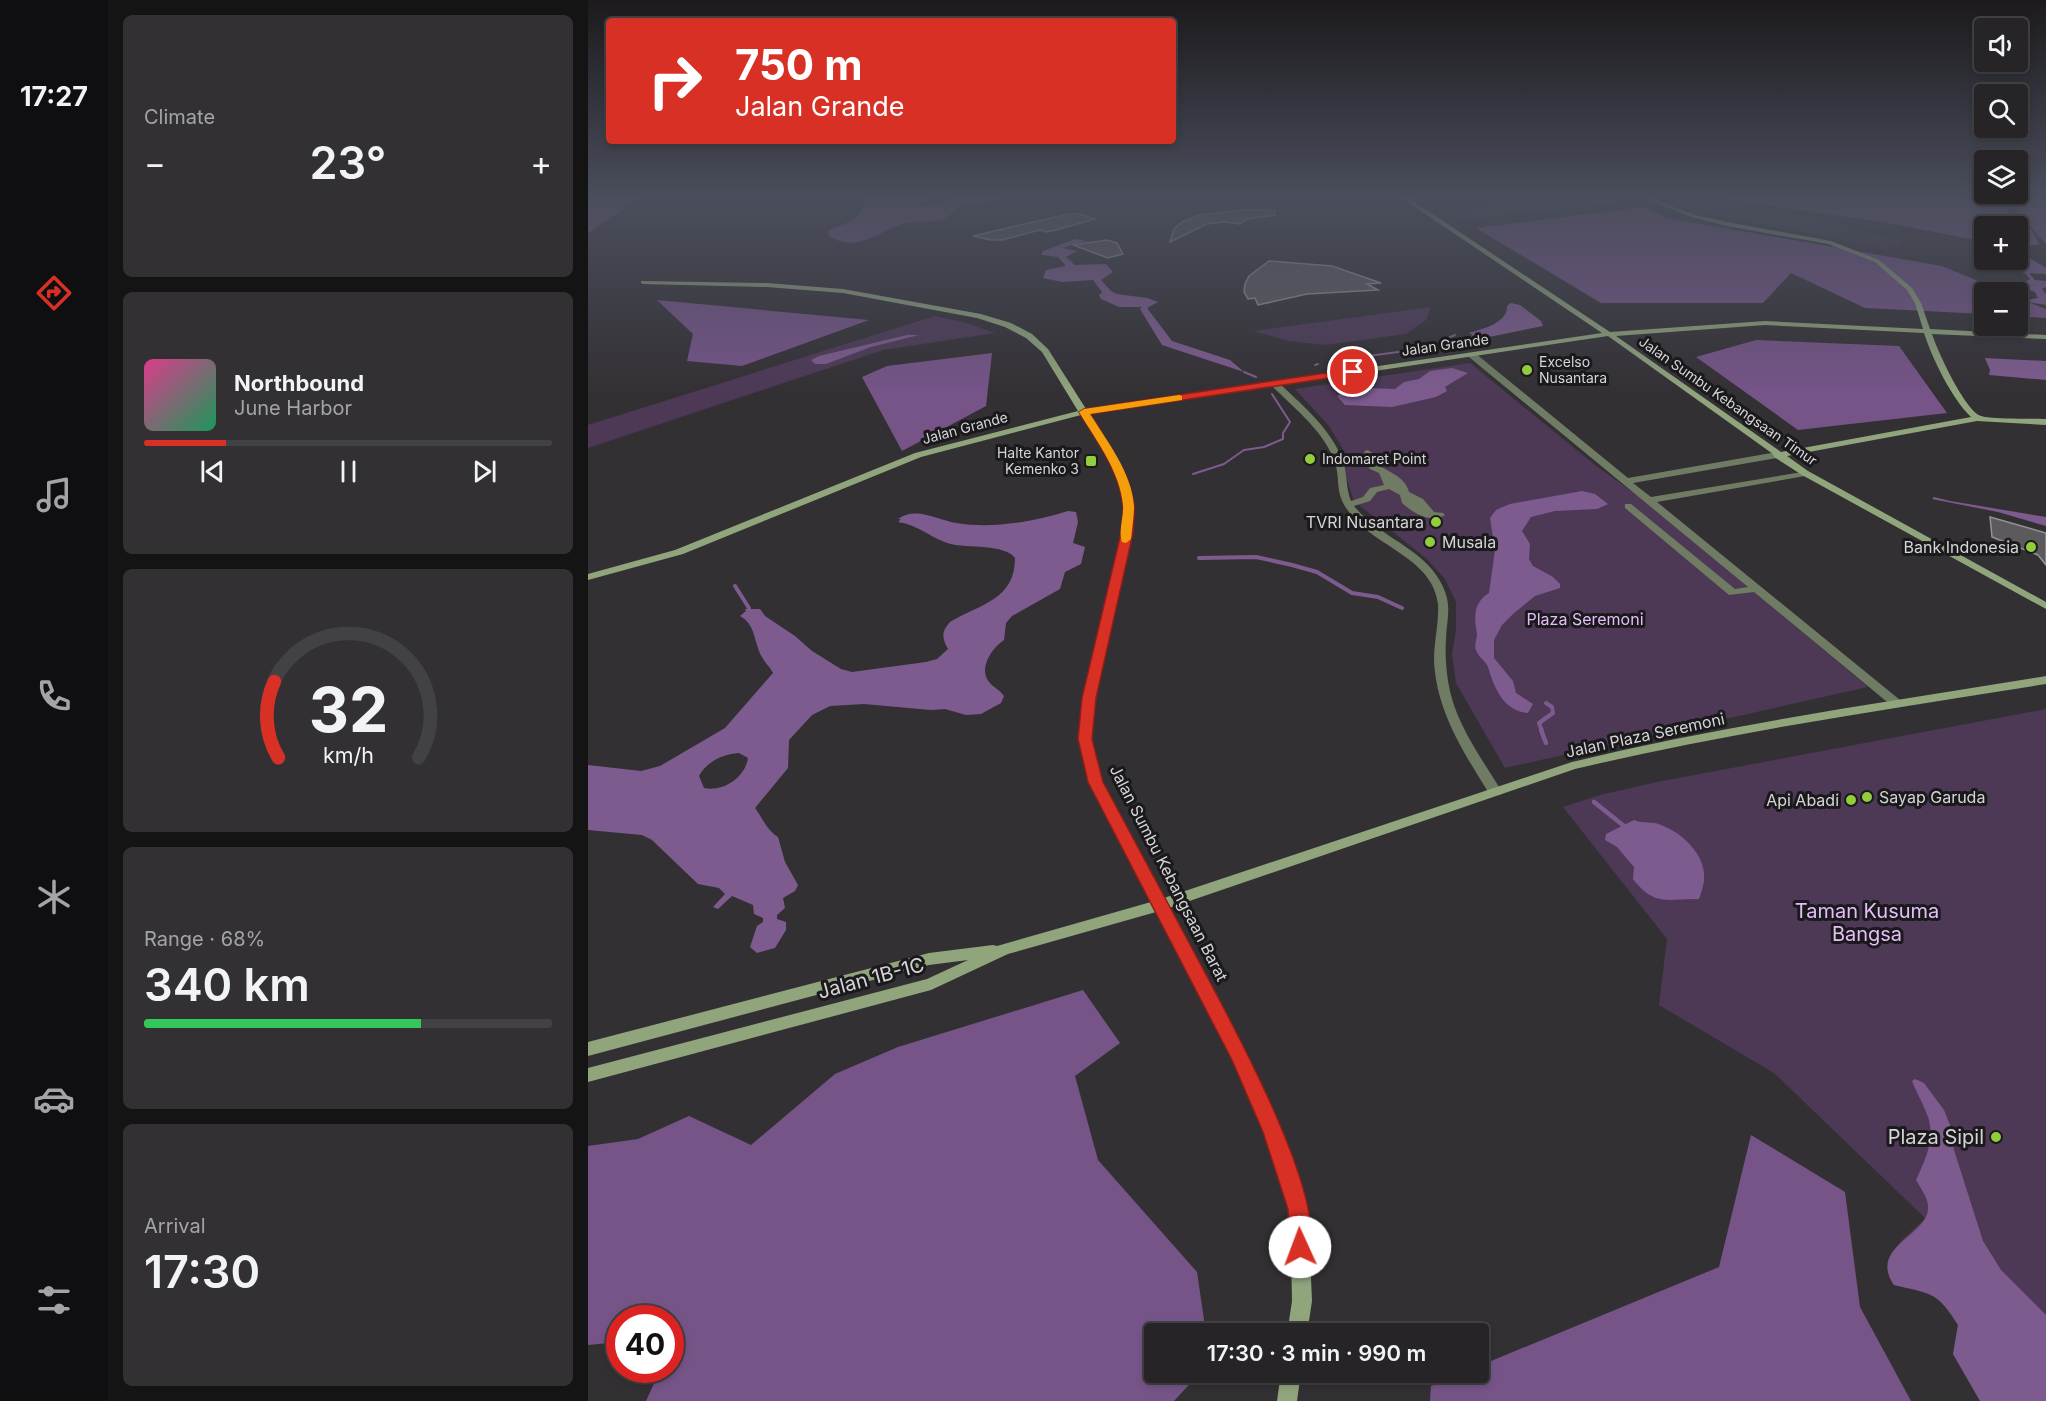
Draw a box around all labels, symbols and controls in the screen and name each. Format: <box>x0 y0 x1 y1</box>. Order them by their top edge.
map controls <box>1974 18 2028 336</box>
button: sound <box>1974 18 2028 72</box>
text: 750 m <box>735 39 862 90</box>
icon: right <box>636 42 714 120</box>
text: 17:27 <box>20 80 88 113</box>
button: search <box>1974 84 2028 138</box>
text: Jalan Grande <box>735 90 905 123</box>
text: Climate <box>144 105 215 129</box>
text: 23° <box>310 135 386 190</box>
text: − <box>144 143 166 183</box>
text: + <box>530 143 552 183</box>
button: layers <box>1974 150 2028 204</box>
button: + <box>1974 216 2028 270</box>
icon: directions <box>33 272 75 314</box>
button: − <box>1974 282 2028 336</box>
street label: Jalan Grande <box>1400 330 1490 359</box>
street label: Jalan Sumbu Kebangsaan Timur <box>1636 332 1821 469</box>
pin <box>1327 346 1378 397</box>
place label: Excelso Nusantara <box>1539 353 1607 386</box>
icon: arrive <box>1336 355 1369 388</box>
marker: Excelso Nusantara <box>1520 363 1534 377</box>
text: Northbound <box>234 370 364 396</box>
text: June Harbor <box>234 396 352 420</box>
street label: Jalan Grande <box>920 408 1010 447</box>
place label: Halte Kantor Kemenko 3 <box>997 444 1079 477</box>
place label: Indomaret Point <box>1322 450 1427 467</box>
marker: Indomaret Point <box>1303 452 1317 466</box>
marker: Halte Kantor Kemenko 3 <box>1084 454 1098 468</box>
icon: previous <box>196 455 229 488</box>
icon: pause <box>332 455 365 488</box>
icon: next <box>468 455 501 488</box>
icon: music <box>33 474 75 516</box>
place label: TVRI Nusantara <box>1306 512 1424 532</box>
marker: TVRI Nusantara <box>1429 515 1443 529</box>
place label: Musala <box>1442 532 1496 552</box>
marker: Musala <box>1423 535 1437 549</box>
place label: Bank Indonesia <box>1904 537 2019 557</box>
marker: Bank Indonesia <box>2024 540 2038 554</box>
park label: Plaza Seremoni <box>1526 609 1644 629</box>
text: 32 <box>308 672 388 747</box>
icon: phone <box>33 675 75 717</box>
street label: Jalan Plaza Seremoni <box>1564 708 1726 762</box>
text: km/h <box>323 742 373 768</box>
street label: Jalan Sumbu Kebangsaan Barat <box>1106 761 1232 985</box>
place label: Sayap Garuda <box>1879 787 1985 807</box>
place label: Api Abadi <box>1766 790 1839 810</box>
marker: Sayap Garuda <box>1860 790 1874 804</box>
marker: Api Abadi <box>1844 793 1858 807</box>
icon: climate <box>33 876 75 918</box>
park label: Taman Kusuma Bangsa <box>1795 899 1939 946</box>
text: Range · 68% <box>144 927 265 951</box>
street label: Jalan 1B-1C <box>815 952 927 1004</box>
text: 340 km <box>144 957 310 1012</box>
icon: car <box>33 1078 75 1120</box>
place label: Plaza Sipil <box>1888 1125 1984 1149</box>
marker: Plaza Sipil <box>1989 1130 2003 1144</box>
text: Arrival <box>144 1214 206 1238</box>
position arrow <box>1268 1215 1332 1279</box>
text: 17:30 <box>144 1244 260 1299</box>
icon: filters <box>33 1279 75 1321</box>
speed limit sign: 40 <box>606 1305 684 1383</box>
text: 17:30 · 3 min · 990 m <box>1207 1340 1426 1366</box>

